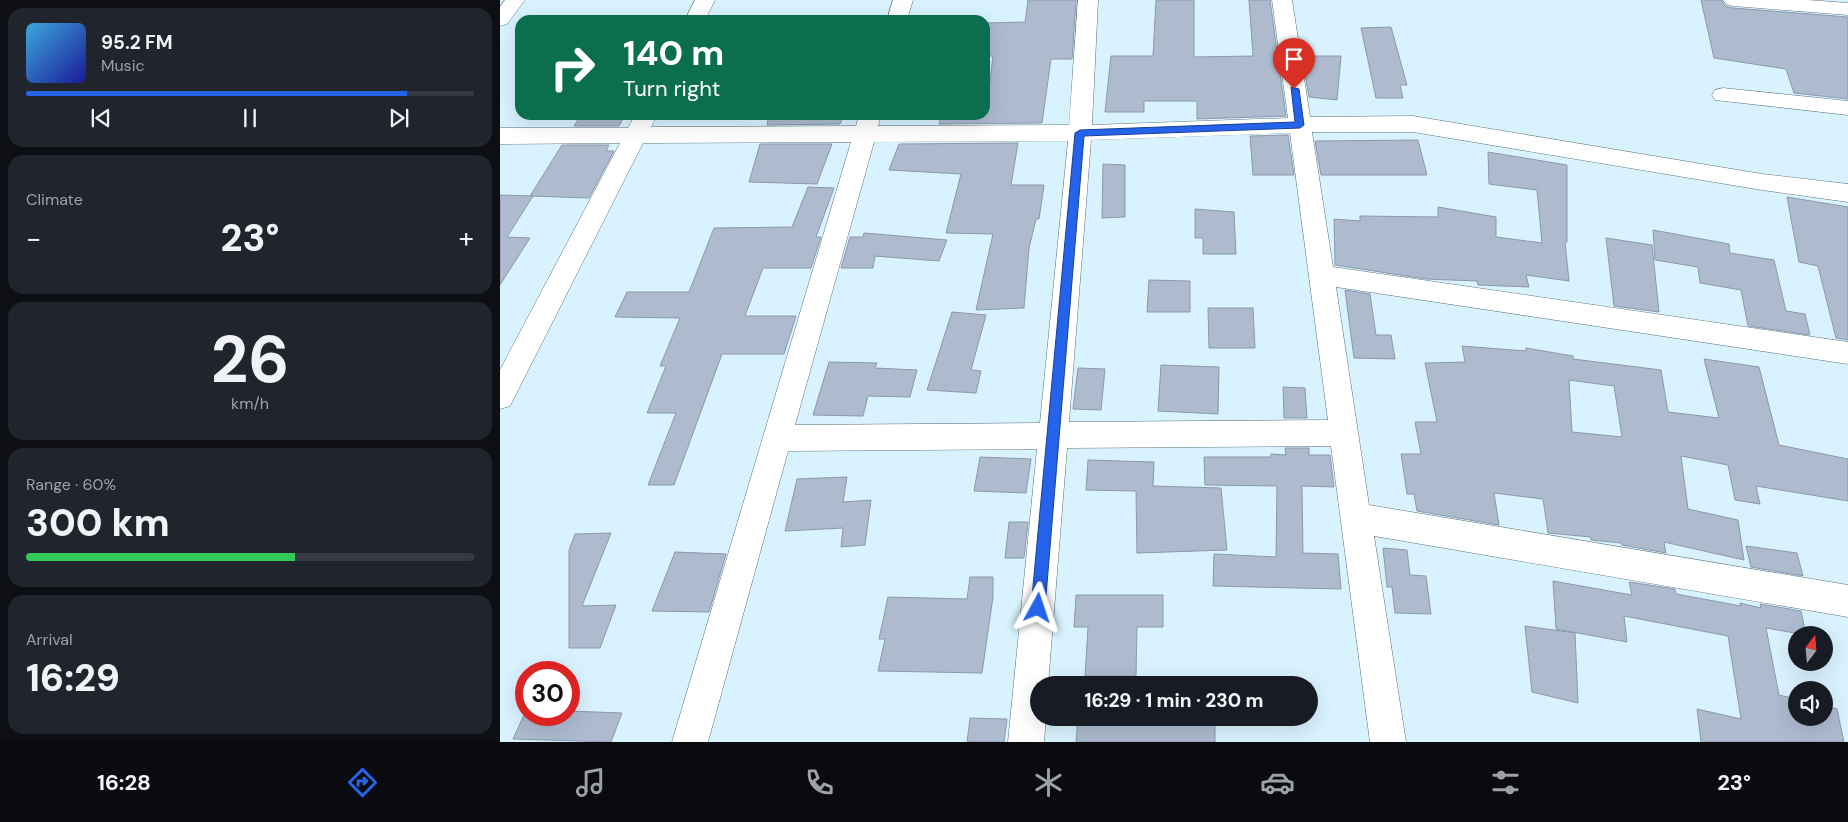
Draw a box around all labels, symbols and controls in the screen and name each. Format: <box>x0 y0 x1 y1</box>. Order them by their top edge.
text: 95.2 FM <box>101 30 173 55</box>
text: 140 m <box>623 30 724 76</box>
icon: right <box>540 35 605 100</box>
pin <box>1273 38 1315 89</box>
icon: arrive <box>1280 45 1308 73</box>
text: Music <box>101 55 145 76</box>
text: Turn right <box>623 74 720 103</box>
icon: previous <box>87 104 115 132</box>
icon: pause <box>236 104 264 132</box>
icon: next <box>385 104 413 132</box>
text: Climate <box>26 189 83 210</box>
text: 23° <box>221 213 279 263</box>
text: − <box>26 220 41 257</box>
text: + <box>459 220 474 257</box>
text: 26 <box>211 318 289 402</box>
text: km/h <box>231 393 269 414</box>
text: Range · 60% <box>26 474 116 495</box>
text: 300 km <box>26 498 170 548</box>
position arrow <box>1011 581 1063 633</box>
north arrow <box>1788 626 1832 671</box>
map controls <box>1788 626 1833 726</box>
text: Arrival <box>26 629 73 650</box>
text: 16:29 <box>26 653 120 703</box>
speed limit sign: 30 <box>515 661 580 726</box>
button: sound <box>1788 681 1833 726</box>
text: 16:29 · 1 min · 230 m <box>1084 688 1264 713</box>
icon: directions <box>345 765 380 800</box>
icon: music <box>573 765 608 800</box>
icon: phone <box>802 765 837 800</box>
icon: climate <box>1031 765 1066 800</box>
icon: car <box>1260 765 1295 800</box>
icon: filters <box>1488 765 1523 800</box>
text: 16:28 <box>97 768 151 797</box>
text: 23° <box>1717 768 1751 797</box>

